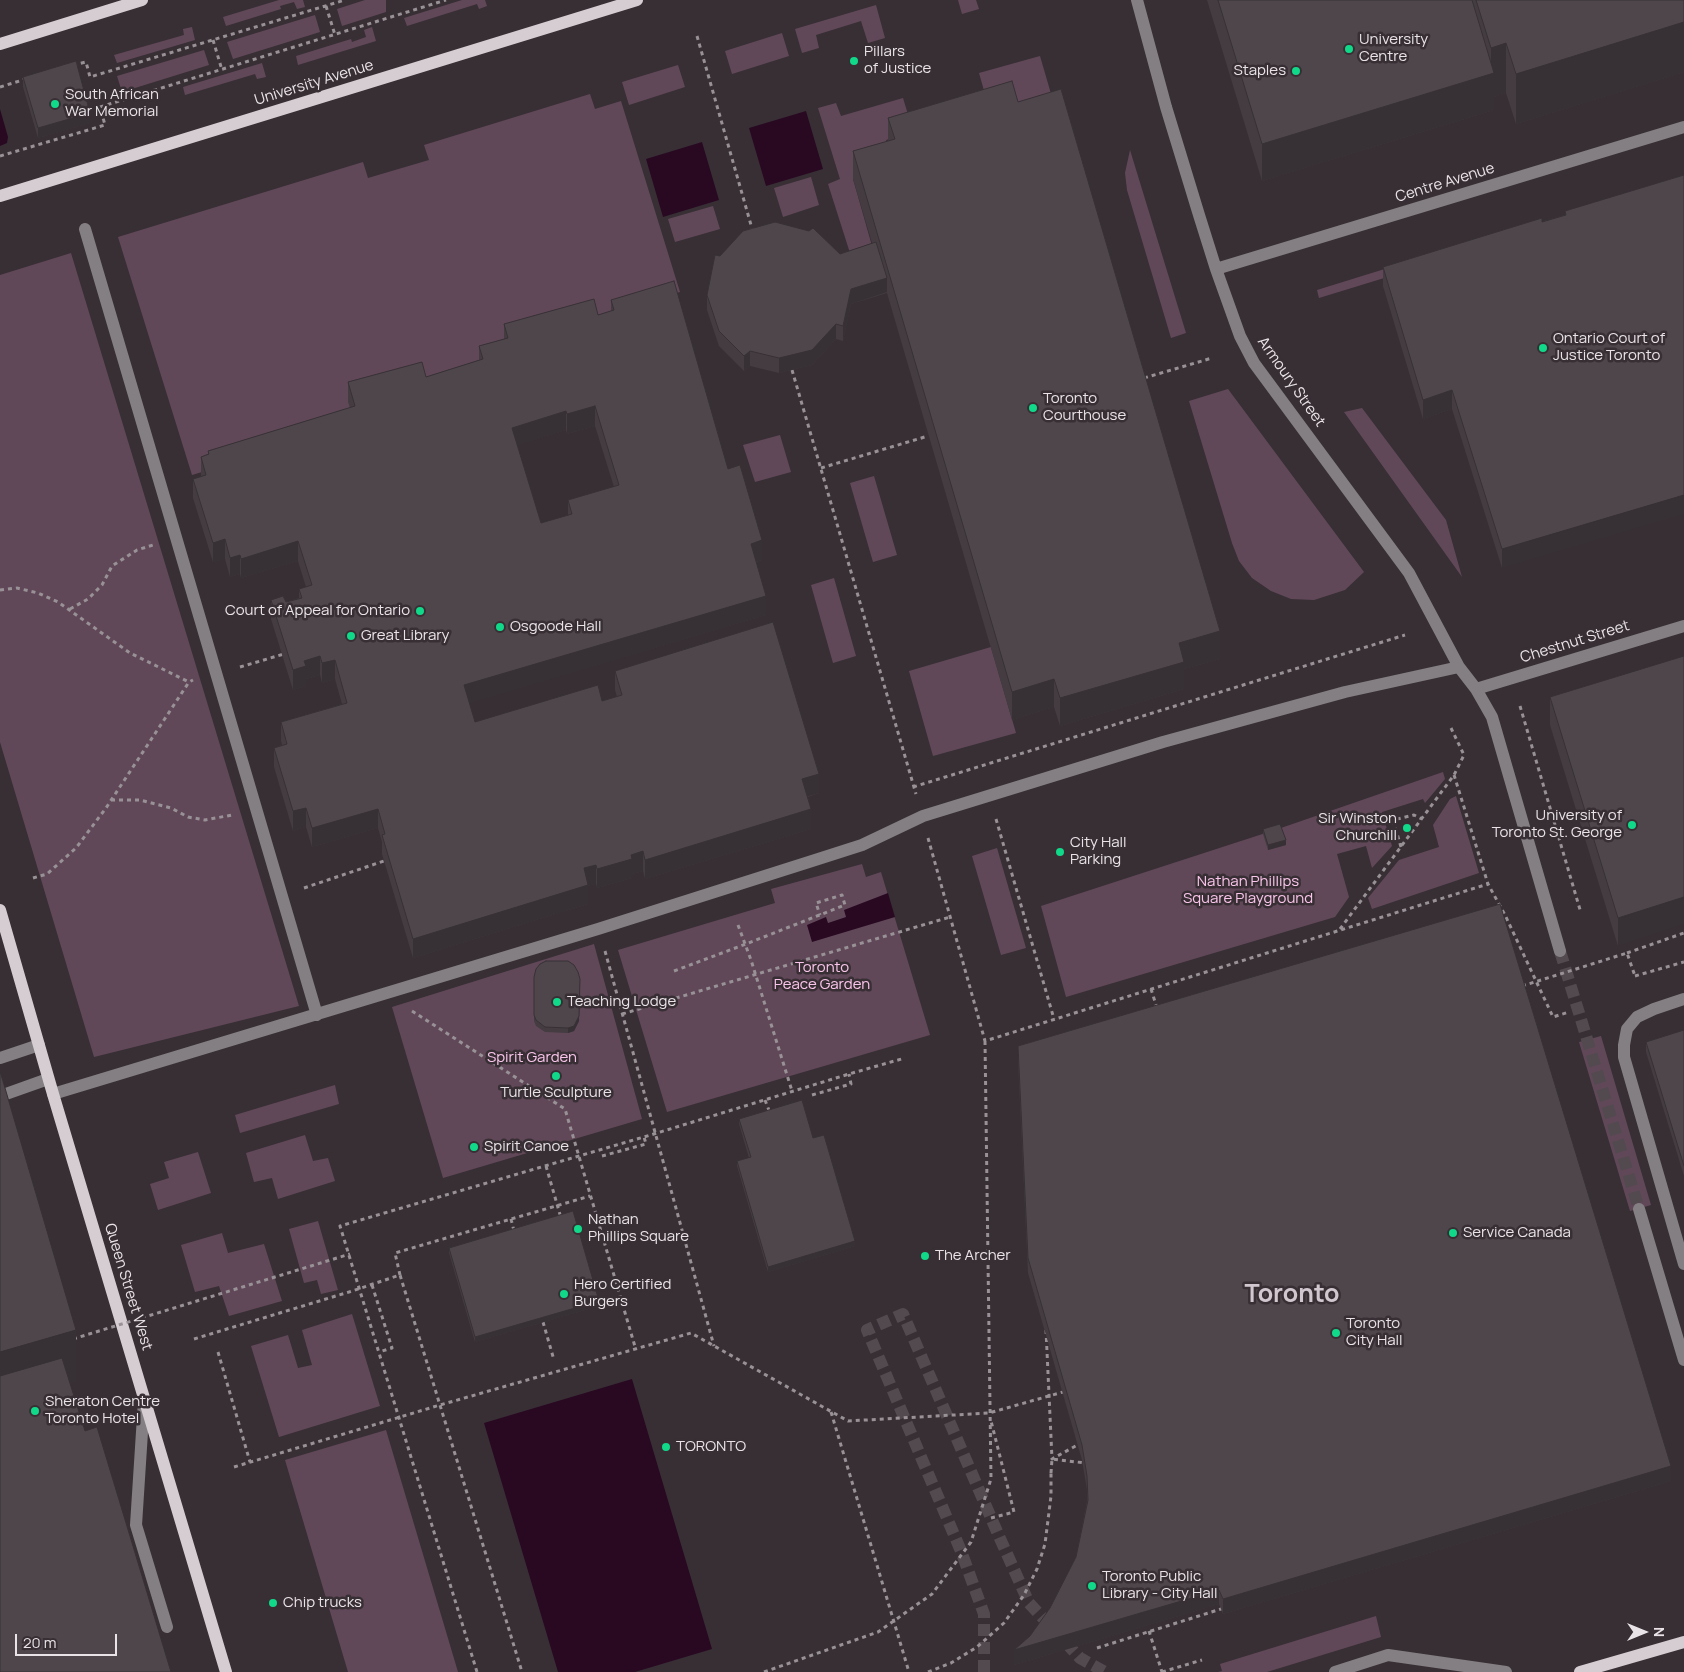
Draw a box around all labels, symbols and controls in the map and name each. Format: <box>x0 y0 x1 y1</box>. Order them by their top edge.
place label: University Centre <box>1359 31 1428 66</box>
place label: Pillars of Justice <box>864 43 931 78</box>
marker: University Centre <box>1343 43 1355 55</box>
marker: Pillars of Justice <box>848 55 860 67</box>
street label: University Avenue <box>252 56 376 110</box>
place label: Staples <box>1233 62 1286 80</box>
marker: Staples <box>1290 65 1302 77</box>
place label: South African War Memorial <box>65 86 159 121</box>
marker: South African War Memorial <box>49 98 61 110</box>
street label: Centre Avenue <box>1393 159 1497 207</box>
place label: Ontario Court of Justice Toronto <box>1553 330 1665 365</box>
street label: Armoury Street <box>1253 334 1329 430</box>
marker: Ontario Court of Justice Toronto <box>1537 342 1549 354</box>
place label: Toronto Courthouse <box>1043 390 1126 425</box>
marker: Toronto Courthouse <box>1027 402 1039 414</box>
place label: Court of Appeal for Ontario <box>225 602 410 620</box>
marker: Court of Appeal for Ontario <box>414 605 426 617</box>
street label: Chestnut Street <box>1518 617 1632 667</box>
place label: Osgoode Hall <box>510 618 602 636</box>
marker: Osgoode Hall <box>494 621 506 633</box>
place label: Great Library <box>361 627 449 645</box>
marker: Great Library <box>345 630 357 642</box>
place label: University of Toronto St. George <box>1492 807 1622 842</box>
place label: Sir Winston Churchill <box>1318 810 1397 845</box>
marker: University of Toronto St. George <box>1626 819 1638 831</box>
marker: Sir Winston Churchill <box>1401 822 1413 834</box>
place label: City Hall Parking <box>1070 834 1127 869</box>
marker: City Hall Parking <box>1054 846 1066 858</box>
park label: Nathan Phillips Square Playground <box>1183 873 1313 908</box>
park label: Toronto Peace Garden <box>774 959 870 994</box>
place label: Teaching Lodge <box>567 993 676 1011</box>
marker: Teaching Lodge <box>551 996 563 1008</box>
park label: Spirit Garden <box>487 1049 577 1067</box>
marker: Turtle Sculpture <box>550 1070 562 1082</box>
place label: Turtle Sculpture <box>500 1084 612 1102</box>
place label: Spirit Canoe <box>484 1138 569 1156</box>
marker: Spirit Canoe <box>468 1141 480 1153</box>
place label: Nathan Phillips Square <box>588 1211 689 1246</box>
street label: Queen Street West <box>100 1221 156 1353</box>
marker: Nathan Phillips Square <box>572 1223 584 1235</box>
place label: Service Canada <box>1463 1224 1571 1242</box>
marker: Service Canada <box>1447 1227 1459 1239</box>
place label: The Archer <box>935 1247 1011 1265</box>
marker: The Archer <box>919 1250 931 1262</box>
place label: Hero Certified Burgers <box>574 1276 671 1311</box>
district label: Toronto <box>1244 1280 1340 1310</box>
marker: Hero Certified Burgers <box>558 1288 570 1300</box>
place label: Toronto City Hall <box>1346 1315 1403 1350</box>
marker: Toronto City Hall <box>1330 1327 1342 1339</box>
place label: Sheraton Centre Toronto Hotel <box>45 1393 160 1428</box>
marker: Sheraton Centre Toronto Hotel <box>29 1405 41 1417</box>
place label: TORONTO <box>676 1438 746 1456</box>
marker: TORONTO <box>660 1441 672 1453</box>
place label: Toronto Public Library - City Hall <box>1102 1568 1218 1603</box>
marker: Toronto Public Library - City Hall <box>1086 1580 1098 1592</box>
place label: Chip trucks <box>283 1594 362 1612</box>
marker: Chip trucks <box>267 1597 279 1609</box>
north arrow <box>1619 1607 1669 1657</box>
scale bar <box>18 1624 120 1656</box>
text: N <box>1650 1627 1669 1637</box>
text: 20 m <box>23 1632 56 1653</box>

